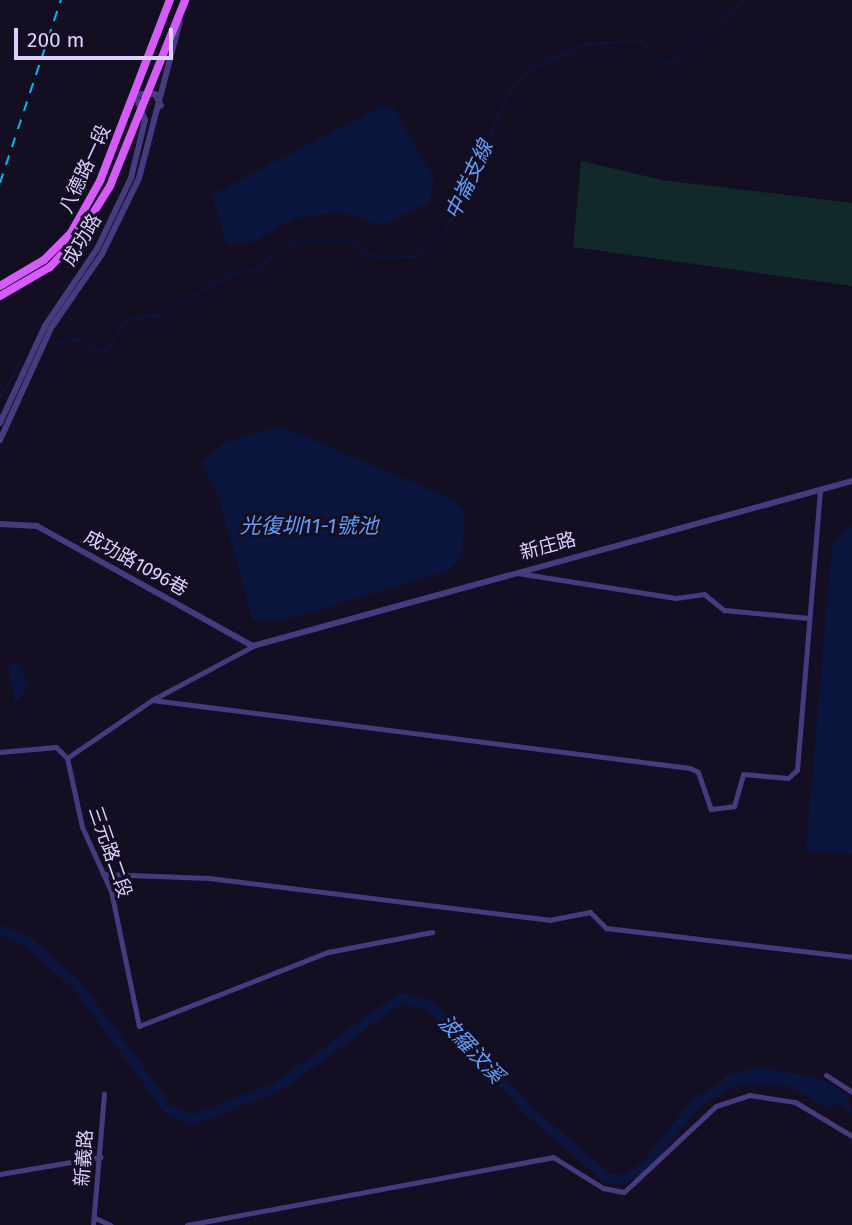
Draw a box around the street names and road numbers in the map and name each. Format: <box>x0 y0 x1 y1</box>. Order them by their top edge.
street label: 八德路一段 <box>55 121 115 217</box>
street label: 成功路 <box>58 210 106 270</box>
street label: 成功路1096巷 <box>80 525 192 601</box>
street label: 新庄路 <box>518 528 578 564</box>
street label: 三元路二段 <box>84 803 136 901</box>
street label: 新義路 <box>71 1129 97 1187</box>

